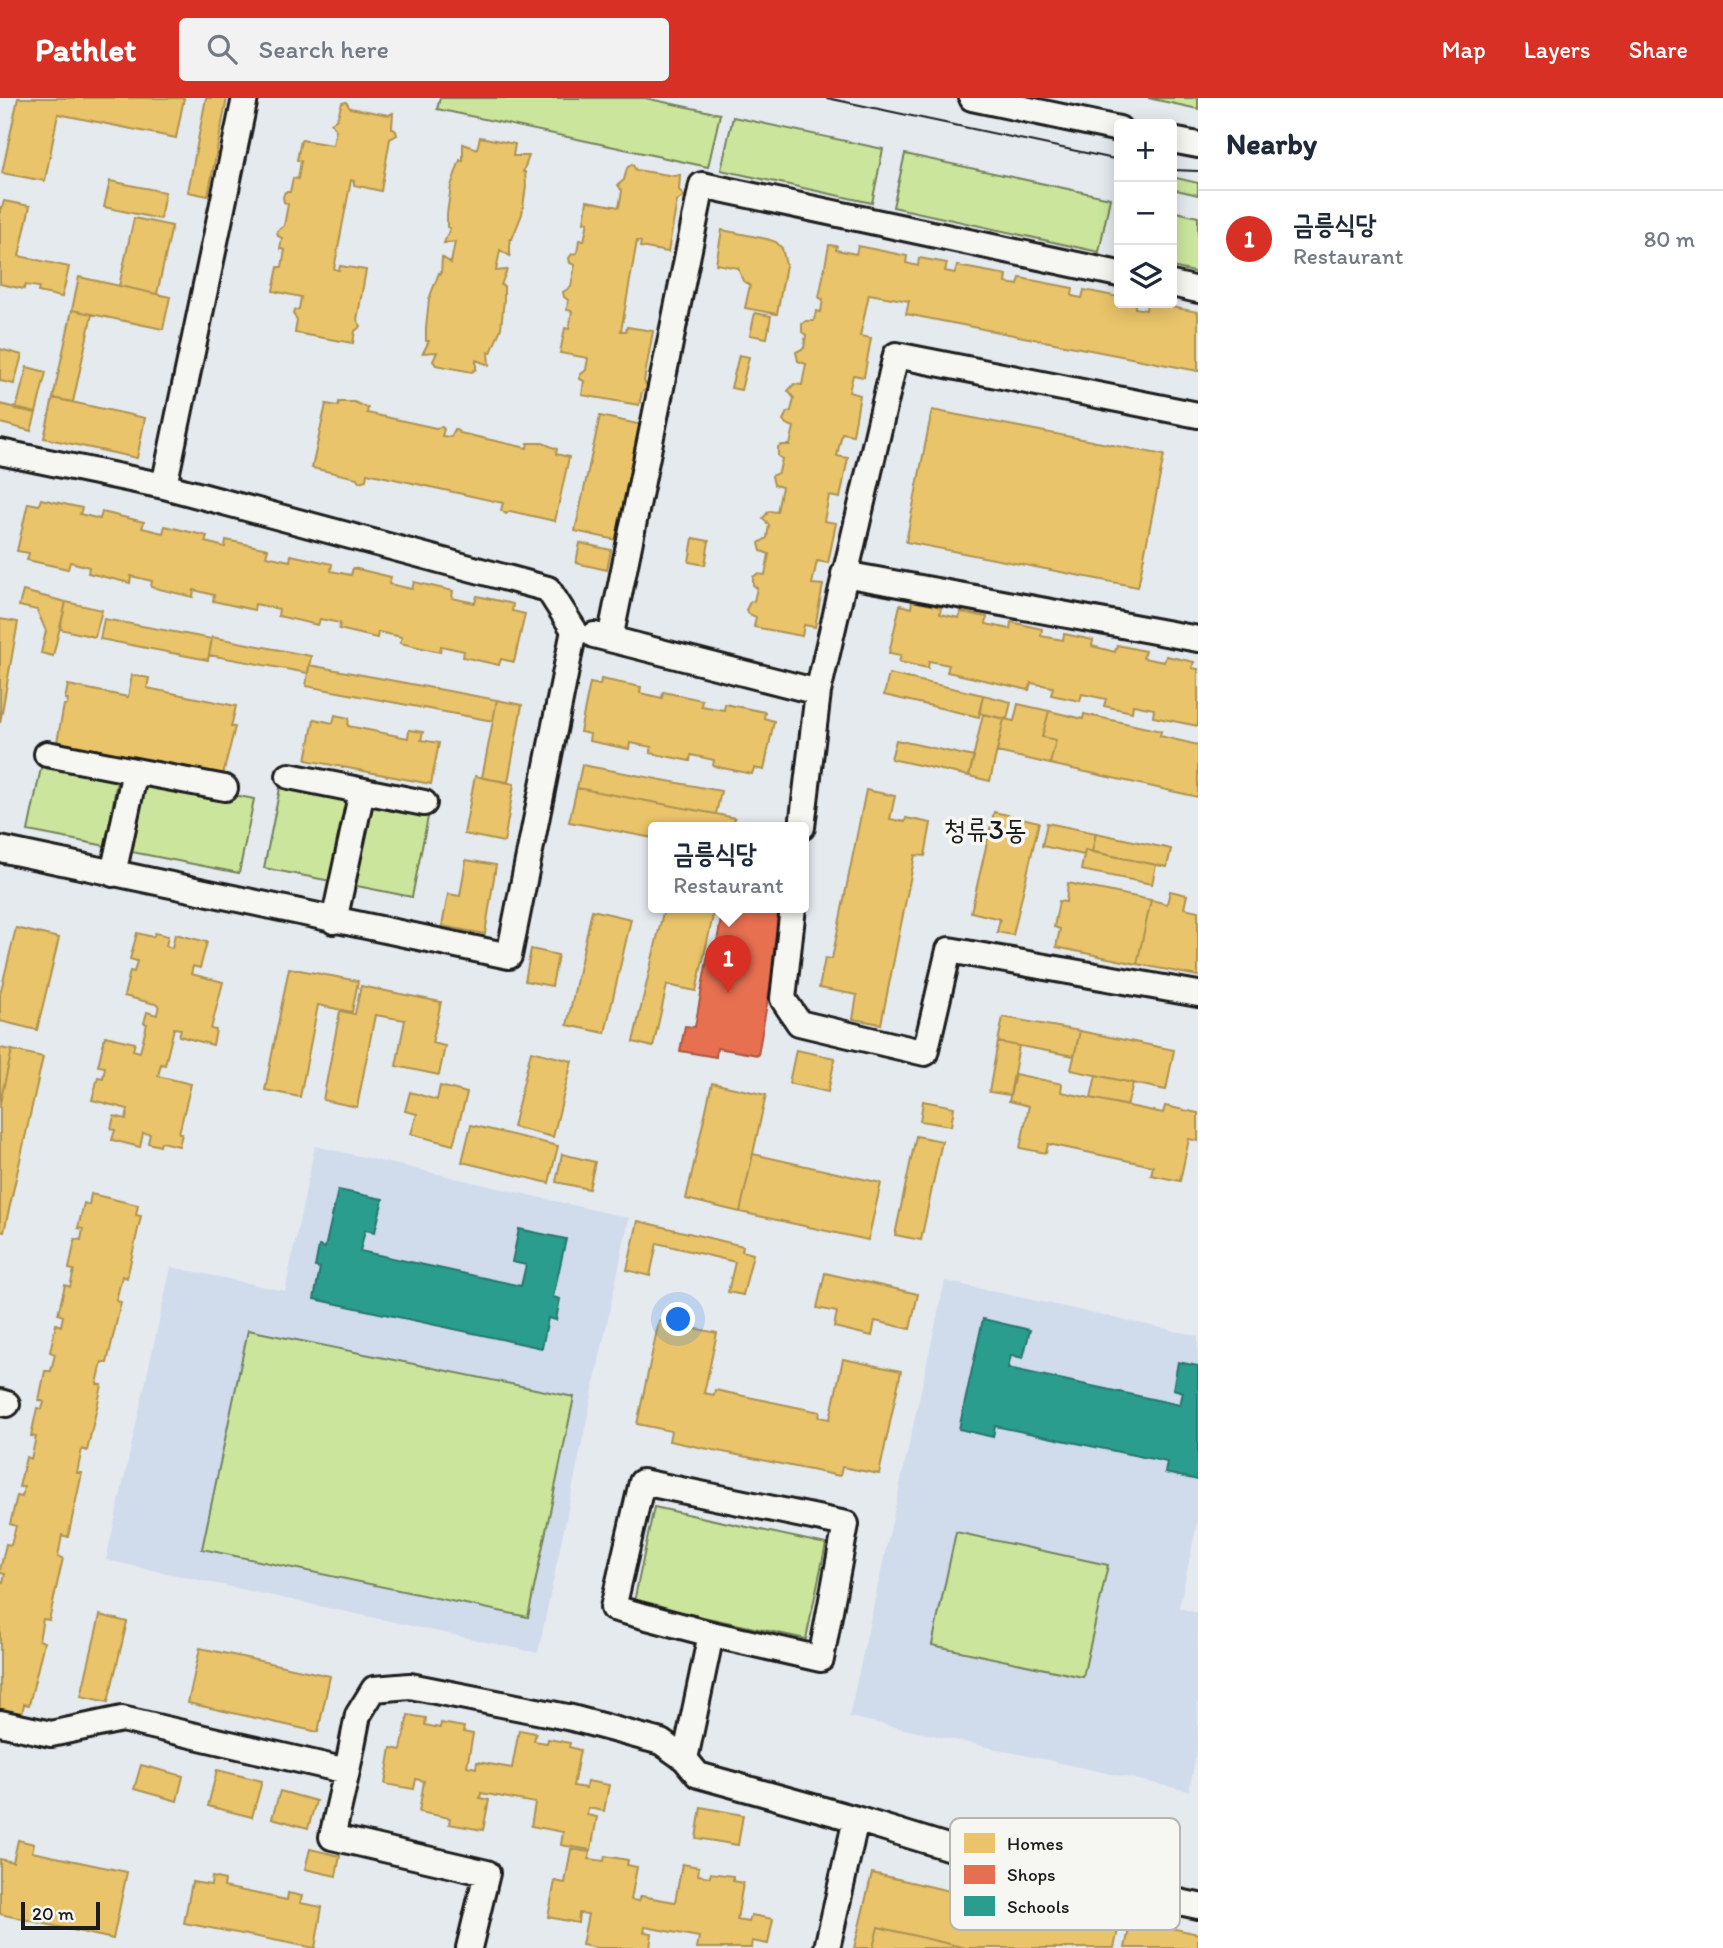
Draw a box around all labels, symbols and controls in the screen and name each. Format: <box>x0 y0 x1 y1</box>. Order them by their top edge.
search box <box>179 18 669 81</box>
text: Pathlet <box>35 30 137 69</box>
icon: search <box>203 30 241 68</box>
text: Search here <box>259 33 389 65</box>
text: Map <box>1442 35 1486 64</box>
text: Layers <box>1524 35 1591 64</box>
text: Share <box>1629 35 1688 64</box>
map controls <box>1114 119 1177 308</box>
button: + <box>1114 119 1177 182</box>
text: Nearby <box>1226 125 1317 162</box>
button: − <box>1114 182 1177 245</box>
text: 금릉식당 <box>1293 208 1377 240</box>
text: 1 <box>1244 225 1254 253</box>
text: 80 m <box>1644 225 1695 253</box>
text: Restaurant <box>1293 242 1403 270</box>
button: layers <box>1114 245 1177 308</box>
district label: 청류3동 <box>944 812 1026 846</box>
popup <box>648 822 809 913</box>
text: 금릉식당 <box>673 837 757 869</box>
text: Restaurant <box>673 871 784 899</box>
pin: 1 <box>705 935 751 993</box>
your location <box>661 1302 695 1336</box>
legend <box>950 1818 1180 1930</box>
text: Homes <box>1007 1832 1063 1855</box>
text: Shops <box>1007 1863 1056 1886</box>
text: Schools <box>1007 1895 1070 1918</box>
scale bar <box>21 1899 100 1931</box>
text: 20 m <box>32 1902 74 1925</box>

